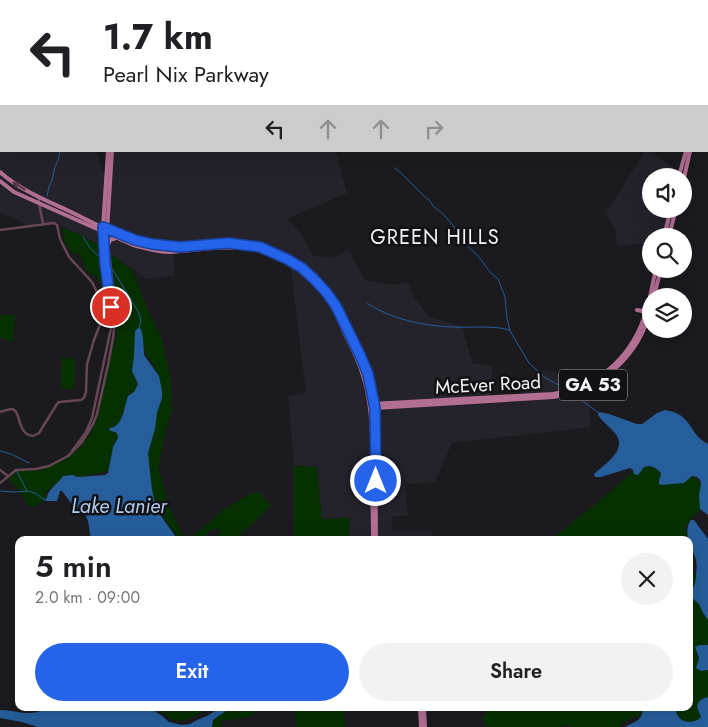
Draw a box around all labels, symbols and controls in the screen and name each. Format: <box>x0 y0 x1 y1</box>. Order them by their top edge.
text: 1.7 km <box>103 12 213 62</box>
icon: left <box>20 20 85 85</box>
text: Pearl Nix Parkway <box>103 58 269 90</box>
icon: left <box>261 115 289 143</box>
icon: ahead <box>314 115 342 143</box>
icon: ahead <box>367 115 395 143</box>
icon: right <box>420 115 448 143</box>
map controls <box>642 168 692 338</box>
button: sound <box>642 168 692 218</box>
one-way arrow <box>12 181 25 190</box>
district label: GREEN HILLS <box>370 223 500 252</box>
button: search <box>642 228 692 278</box>
pin <box>90 286 132 328</box>
button: layers <box>642 288 692 338</box>
icon: arrive <box>97 293 125 321</box>
street label: McEver Road <box>434 368 542 401</box>
road number: GA 53 <box>559 370 627 400</box>
position arrow <box>349 454 401 506</box>
water label: Lake Lanier <box>71 492 168 521</box>
text: 5 min <box>35 545 112 588</box>
button: close <box>621 553 673 605</box>
text: 2.0 km · 09:00 <box>35 586 140 609</box>
button: Exit <box>35 643 349 701</box>
button: Share <box>359 643 673 701</box>

